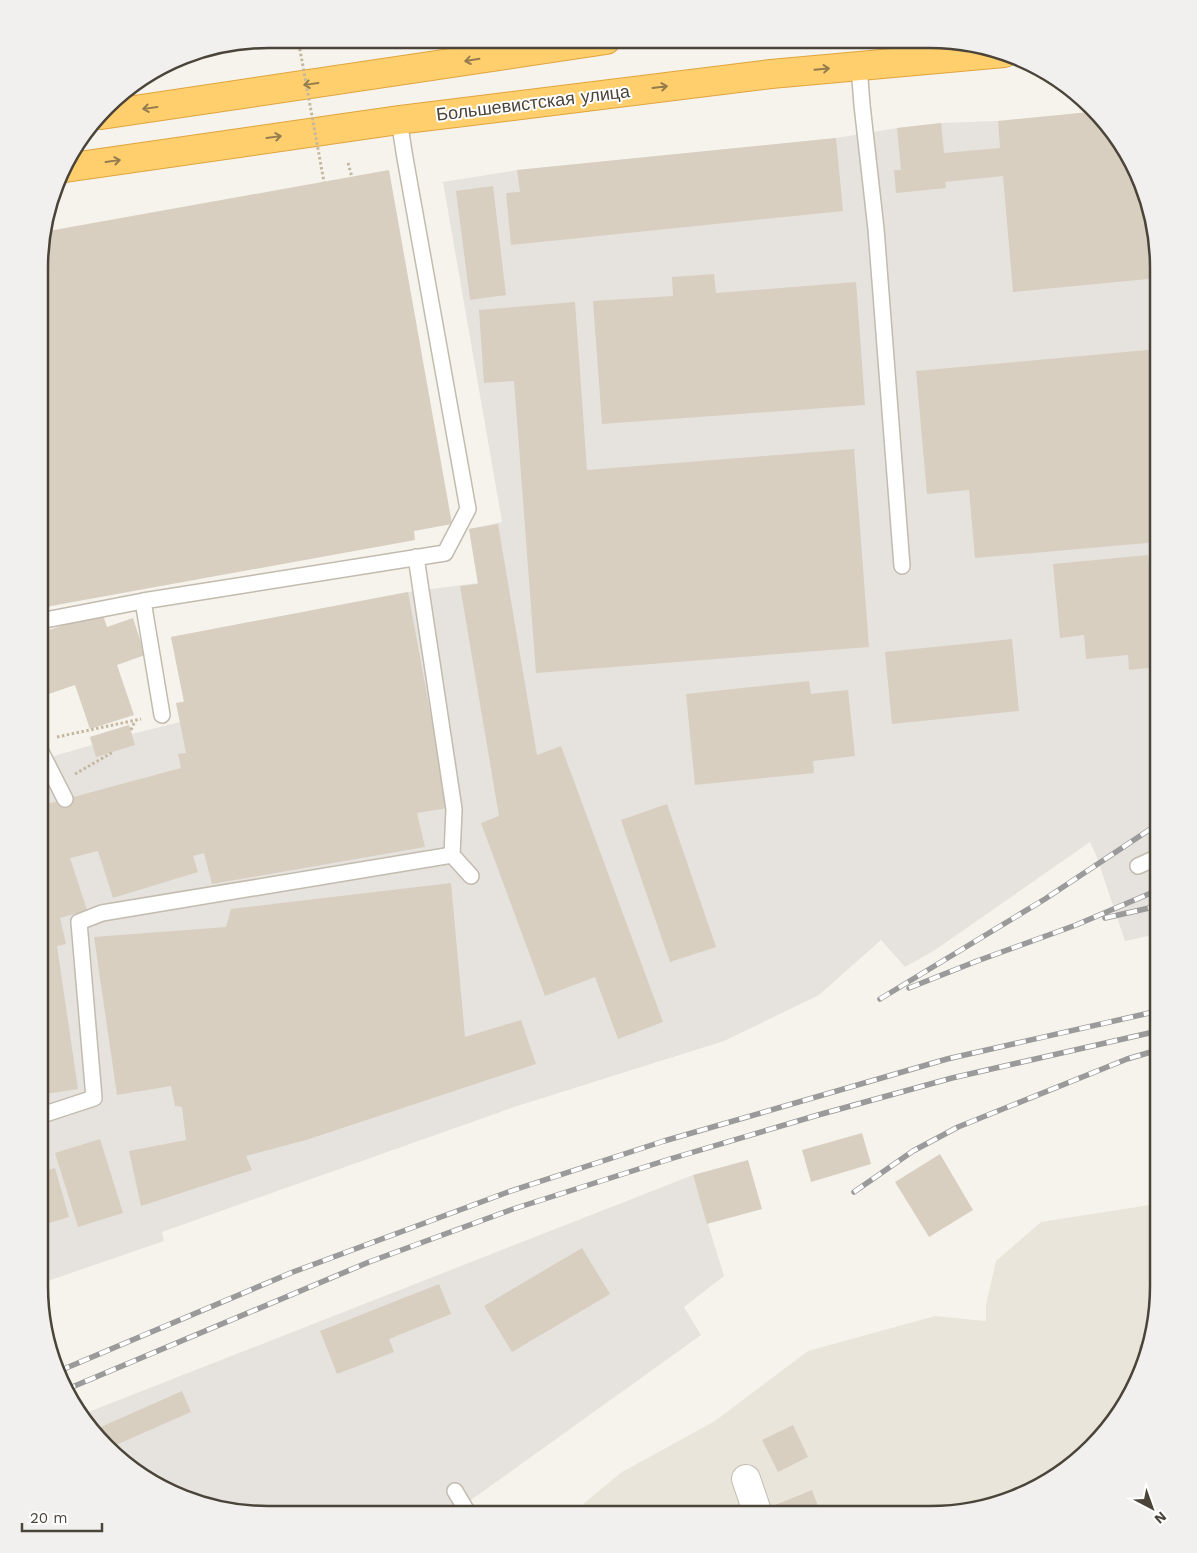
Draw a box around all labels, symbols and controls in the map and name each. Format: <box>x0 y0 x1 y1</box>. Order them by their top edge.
one-way arrow <box>464 55 480 65</box>
one-way arrow <box>814 64 830 74</box>
one-way arrow <box>303 79 319 89</box>
street label: Большевистская улица <box>435 80 632 125</box>
one-way arrow <box>652 82 668 92</box>
one-way arrow <box>142 103 158 113</box>
one-way arrow <box>265 132 281 142</box>
one-way arrow <box>104 155 120 165</box>
north arrow <box>1127 1483 1177 1533</box>
scale bar <box>22 1500 102 1532</box>
text: N <box>1151 1508 1170 1527</box>
text: 20 m <box>30 1509 68 1527</box>

